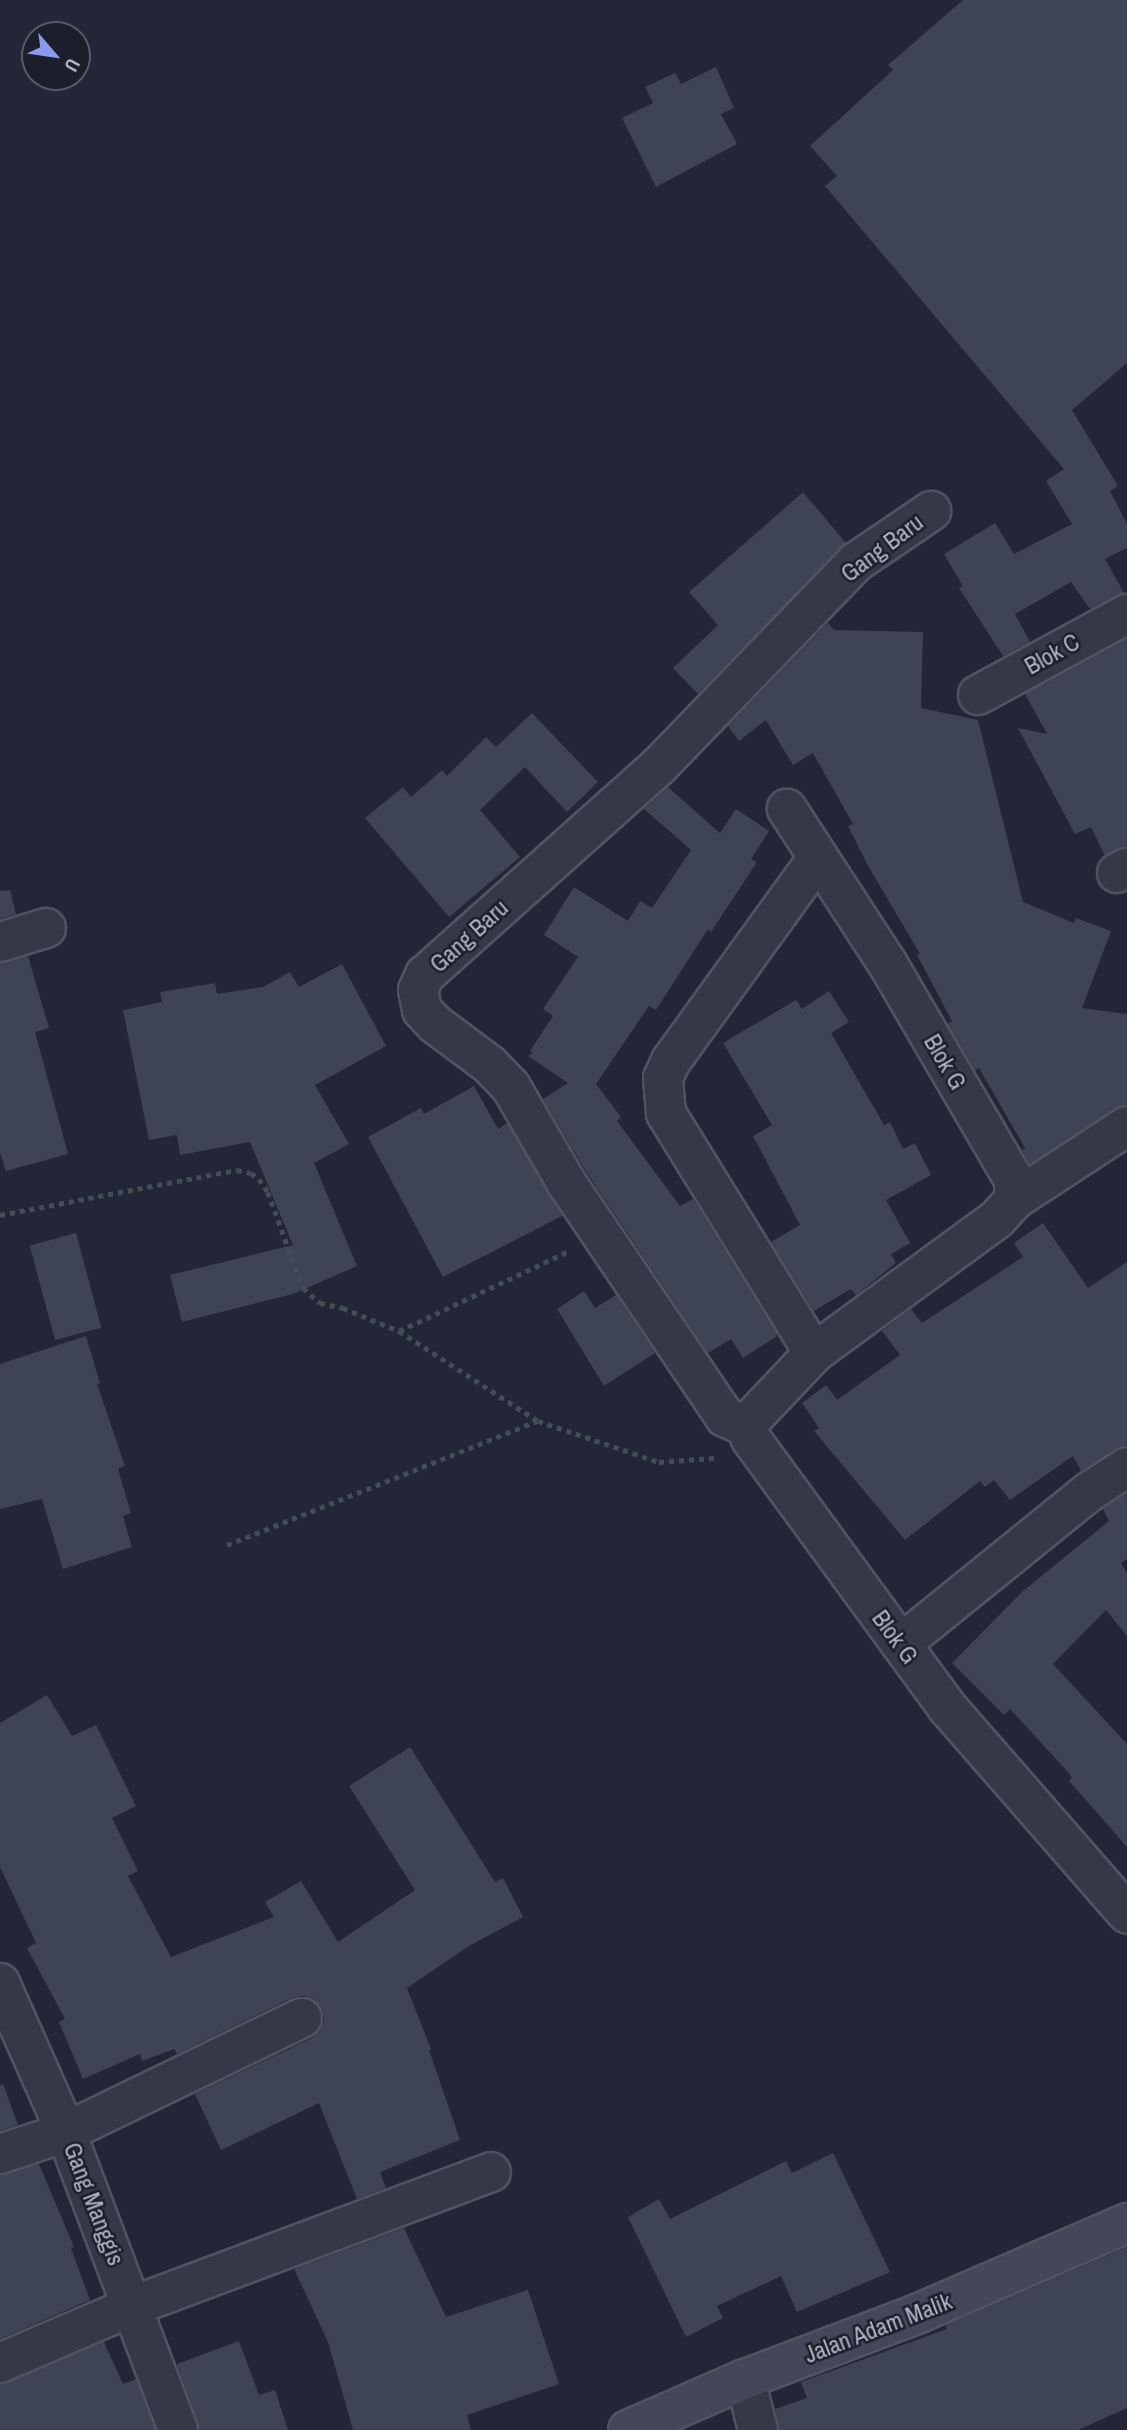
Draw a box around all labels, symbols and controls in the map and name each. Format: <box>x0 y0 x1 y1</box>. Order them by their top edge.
north arrow <box>21 21 91 91</box>
text: U <box>59 54 87 76</box>
street label: Gang Baru <box>835 508 929 588</box>
street label: Blok C <box>1020 627 1084 681</box>
street label: Gang Baru <box>424 893 514 979</box>
street label: Blok G <box>918 1029 972 1095</box>
street label: Blok G <box>866 1605 924 1669</box>
street label: Gang Manggis <box>57 2139 131 2269</box>
street label: Jalan Adam Malik <box>800 2287 956 2369</box>

